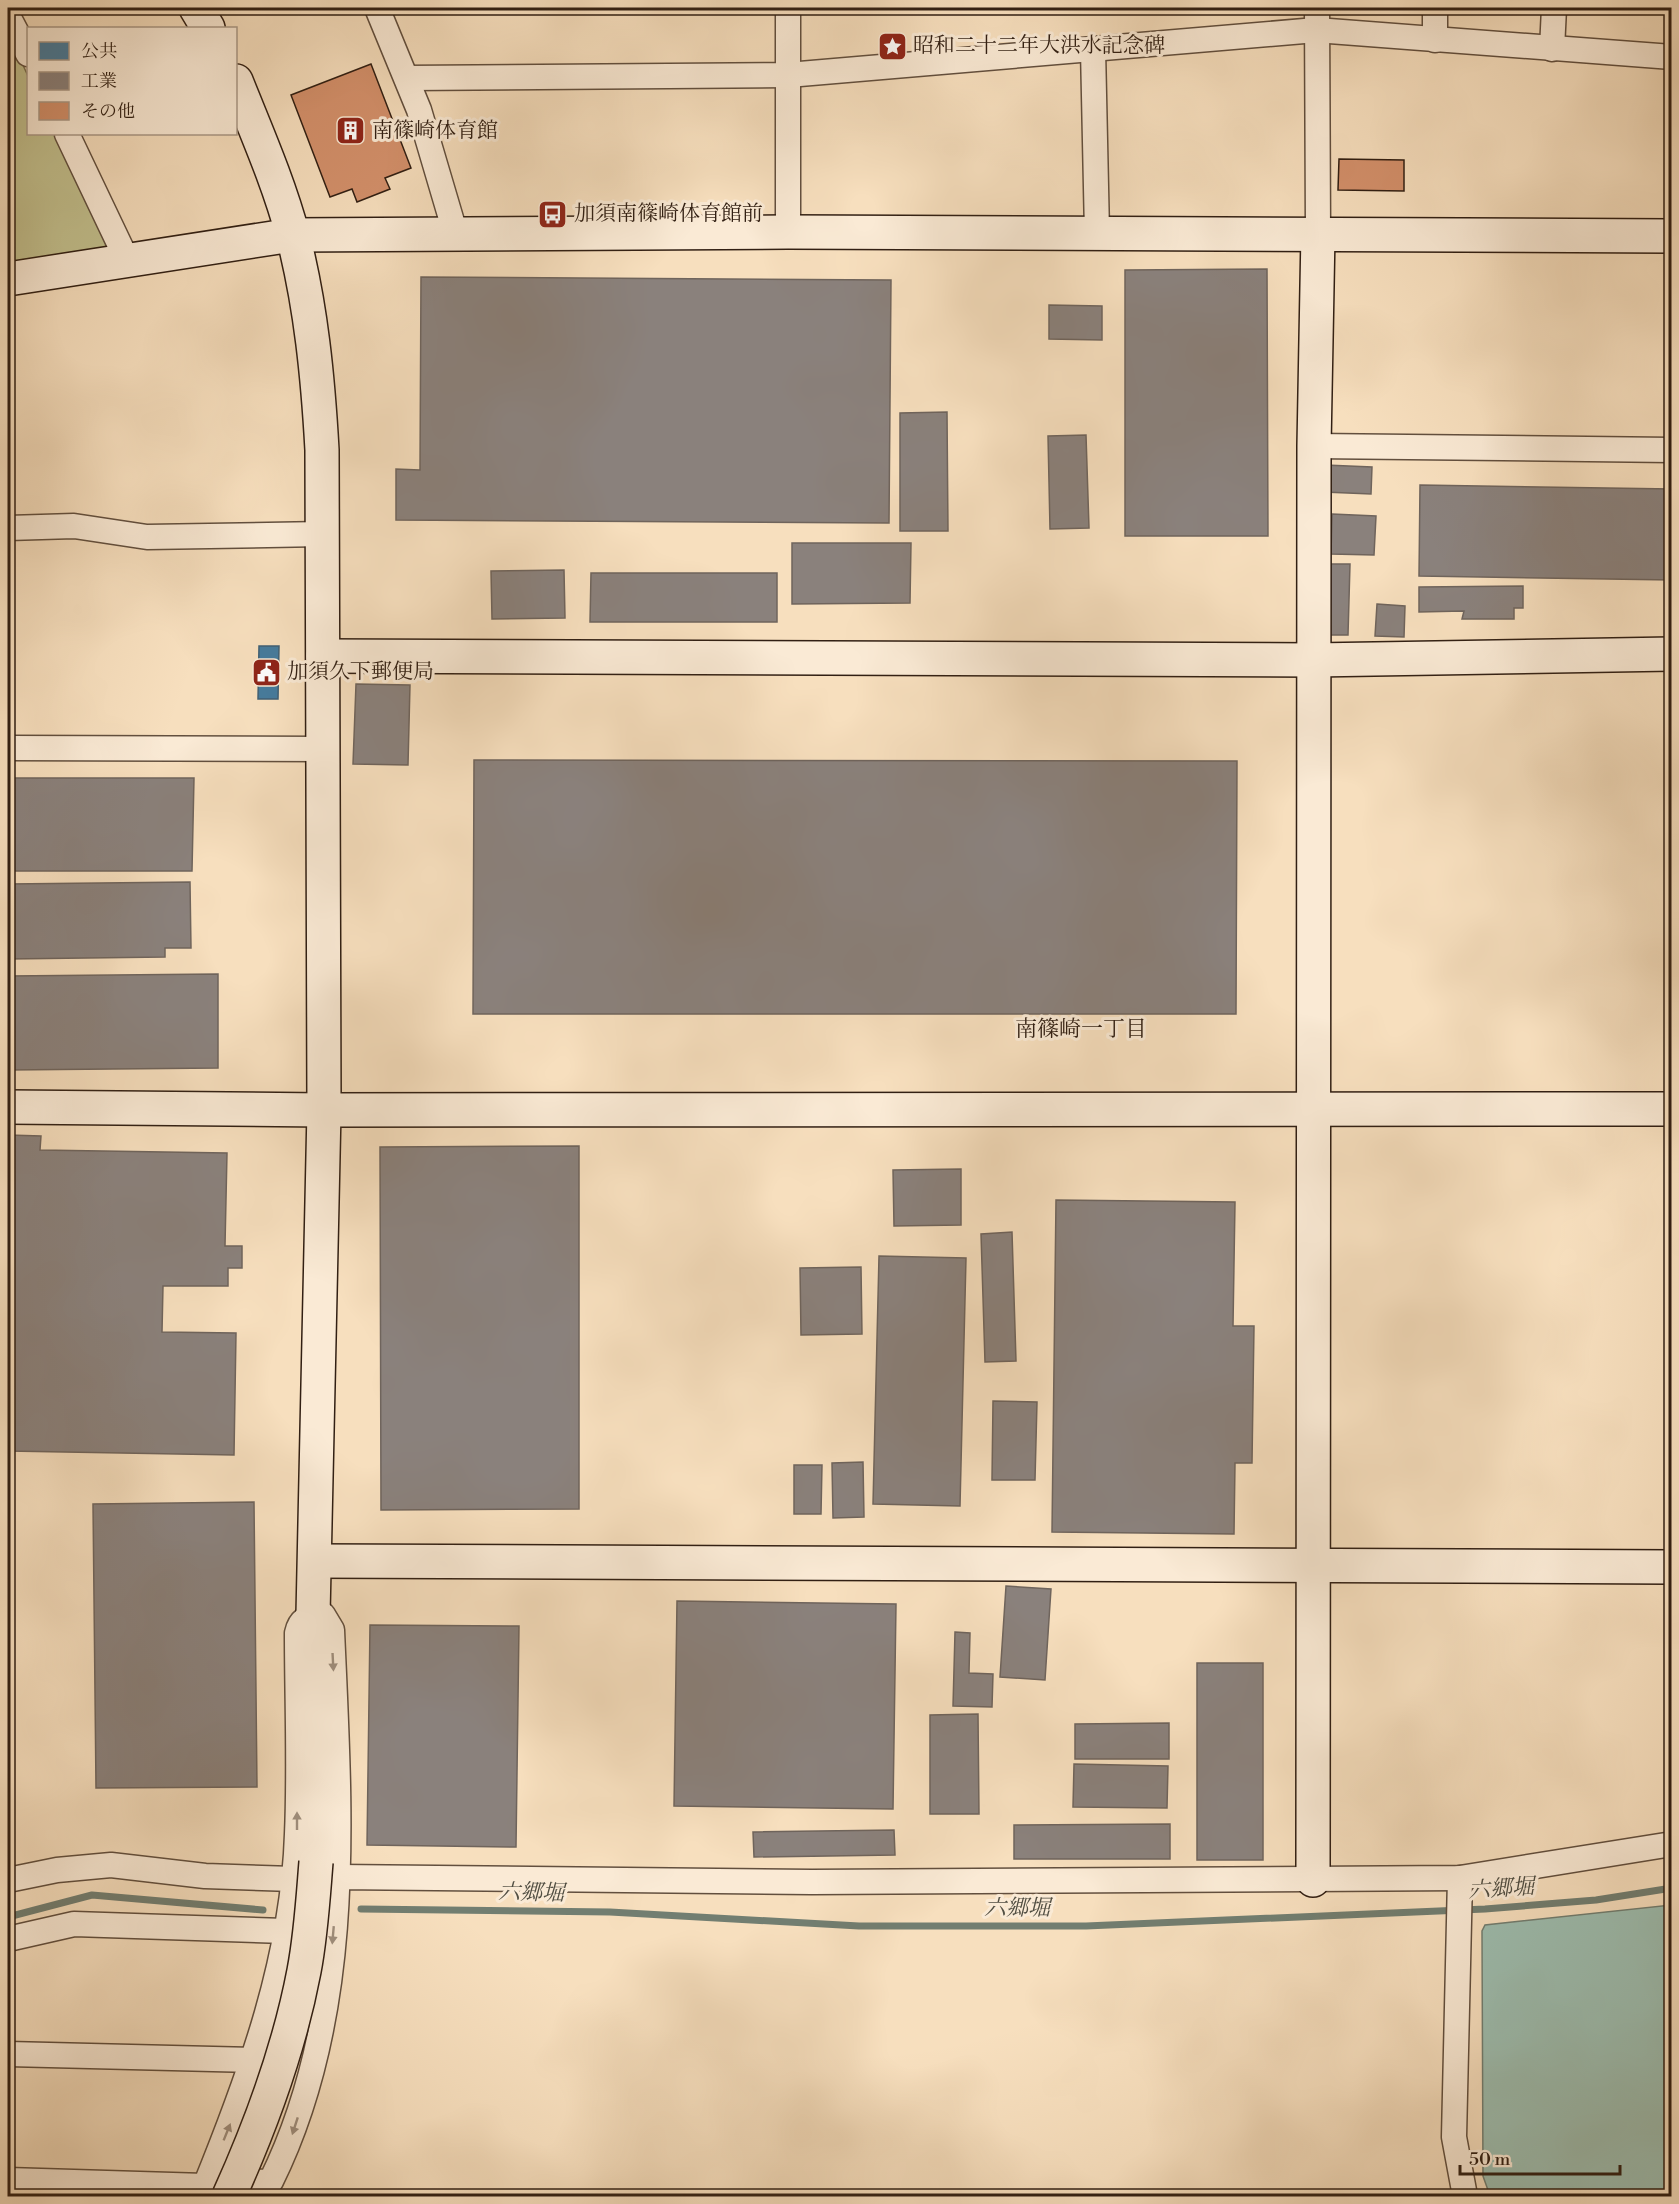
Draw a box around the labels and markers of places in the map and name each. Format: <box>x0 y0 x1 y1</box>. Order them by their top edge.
place icon: 昭和二十二年大洪水記念碑 <box>876 30 908 62</box>
place label: 昭和二十二年大洪水記念碑 <box>913 33 1165 59</box>
building icon: 南篠崎体育館 <box>335 115 367 147</box>
place label: 南篠崎体育館 <box>372 118 498 144</box>
bus stop icon: 加須南篠崎体育館前 <box>537 198 569 230</box>
place label: 加須南篠崎体育館前 <box>574 201 763 227</box>
public building icon: 加須久下郵便局 <box>250 656 282 688</box>
place label: 加須久下郵便局 <box>287 659 434 685</box>

